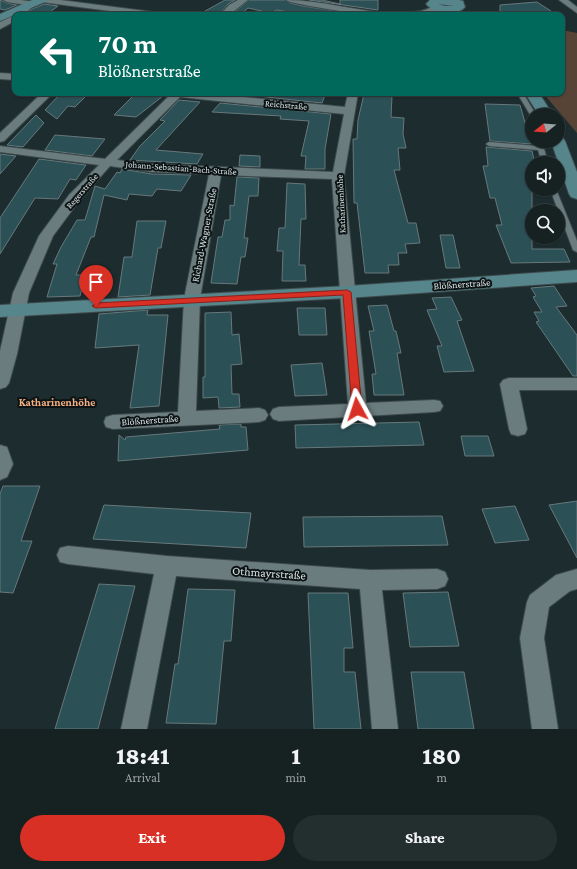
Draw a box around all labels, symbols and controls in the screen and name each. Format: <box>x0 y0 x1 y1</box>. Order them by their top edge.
icon: left <box>32 28 84 80</box>
text: 70 m <box>98 28 157 59</box>
text: Blößnerstraße <box>98 61 201 81</box>
street label: Reichstraße <box>264 98 308 112</box>
north arrow <box>525 108 565 148</box>
map controls <box>525 108 565 244</box>
button: sound <box>525 156 565 196</box>
street label: Johann-Sebastian-Bach-Straße <box>124 159 237 177</box>
street label: Regerstraße <box>64 172 100 210</box>
street label: Katharinenhöhe <box>334 174 348 233</box>
street label: Richard-Wagner-Straße <box>189 187 219 283</box>
button: search <box>525 204 565 244</box>
pin <box>79 265 113 306</box>
icon: arrive <box>85 271 107 293</box>
street label: Blößnerstraße <box>433 276 491 291</box>
position arrow <box>336 388 378 430</box>
district label: Katharinenhöhe <box>19 396 95 408</box>
street label: Blößnerstraße <box>121 412 179 427</box>
street label: Othmayrstraße <box>232 563 306 583</box>
text: 18:41 <box>116 742 169 769</box>
text: 1 <box>291 742 301 769</box>
text: 180 <box>422 742 461 769</box>
text: Arrival <box>125 770 160 785</box>
text: min <box>285 770 306 785</box>
text: m <box>436 770 447 785</box>
button: Exit <box>20 815 285 861</box>
button: Share <box>293 815 557 861</box>

